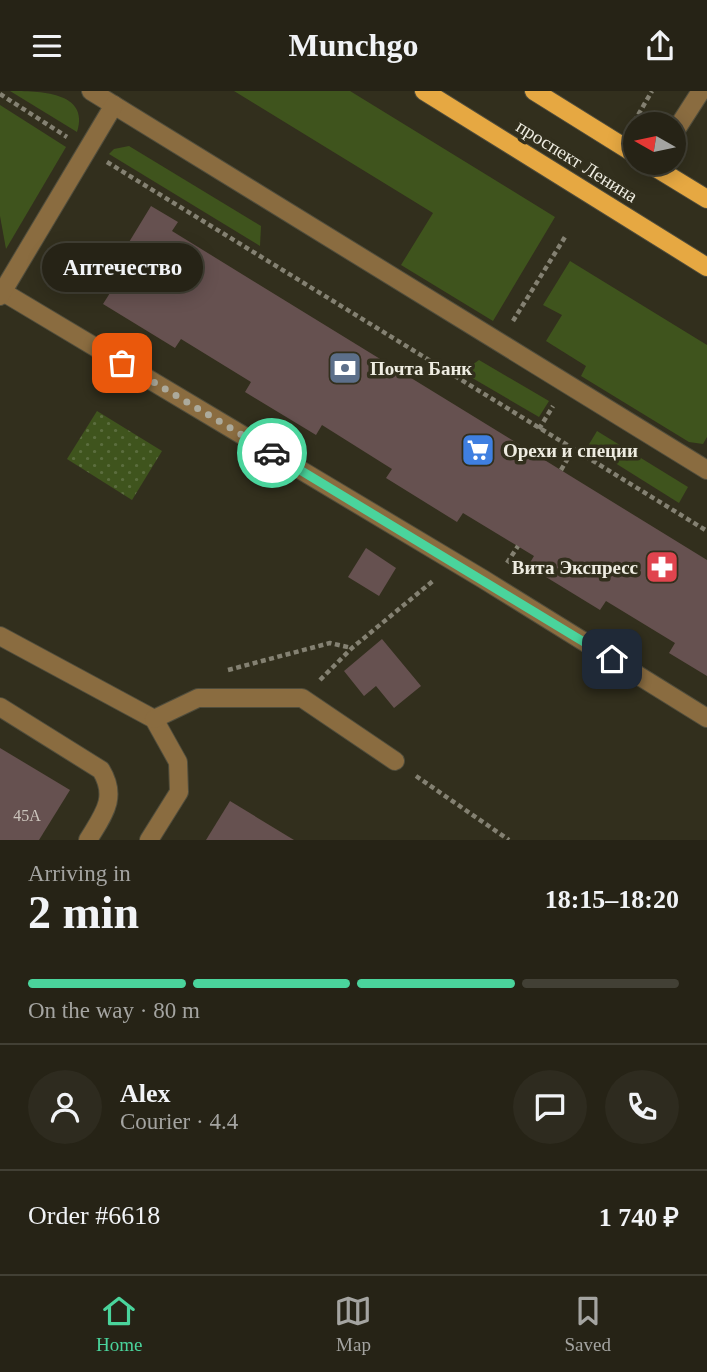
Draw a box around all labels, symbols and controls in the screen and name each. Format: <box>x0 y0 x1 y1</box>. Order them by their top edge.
icon: menu <box>28 27 66 65</box>
text: Munchgo <box>289 27 418 63</box>
icon: share <box>641 27 679 65</box>
north arrow <box>623 112 686 175</box>
map controls <box>623 112 686 175</box>
street label: проспект Ленина <box>513 115 642 207</box>
callout: Аптечество <box>41 244 202 293</box>
text: Аптечество <box>63 255 182 280</box>
pin <box>92 333 152 393</box>
icon: bag <box>103 344 141 382</box>
bank icon: Почта Банк <box>326 349 364 387</box>
place label: Почта Банк <box>370 358 472 379</box>
courier <box>237 418 307 488</box>
supermarket icon: Орехи и специи <box>459 431 497 469</box>
icon: car <box>253 434 291 472</box>
place label: Орехи и специи <box>503 440 638 461</box>
pharmacy icon: Вита Экспресс <box>643 548 681 586</box>
place label: Вита Экспресс <box>512 557 638 578</box>
pin <box>582 629 642 689</box>
icon: home <box>593 640 631 678</box>
house number: 45А <box>13 807 41 824</box>
text: Arriving in <box>28 861 131 886</box>
text: 18:15–18:20 <box>545 885 679 914</box>
text: 2 min <box>28 887 139 938</box>
text: On the way · 80 m <box>28 998 200 1023</box>
button: person <box>28 1070 102 1144</box>
button: chat <box>513 1070 587 1144</box>
button: phone <box>605 1070 679 1144</box>
text: Alex <box>120 1079 171 1108</box>
text: Courier · 4.4 <box>120 1109 238 1134</box>
text: Order #6618 <box>28 1201 160 1230</box>
text: 1 740 ₽ <box>599 1203 679 1232</box>
tab: Home <box>96 1292 142 1356</box>
tab: Map <box>334 1292 372 1356</box>
tab: Saved <box>565 1292 611 1356</box>

